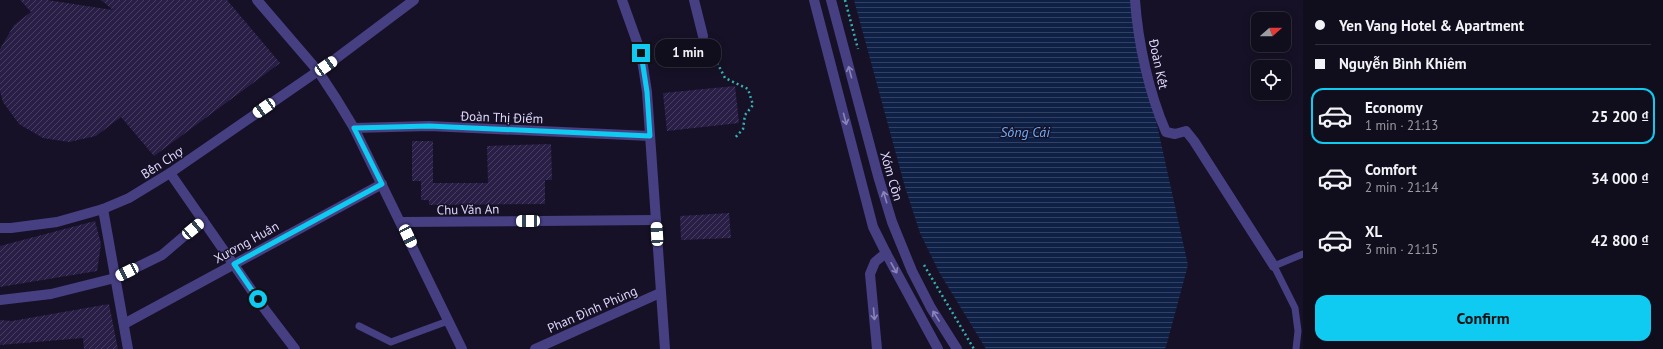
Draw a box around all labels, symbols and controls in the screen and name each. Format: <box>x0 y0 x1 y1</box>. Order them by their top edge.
north arrow <box>1251 12 1291 52</box>
map controls <box>1251 12 1291 100</box>
text: Yen Vang Hotel & Apartment <box>1339 16 1524 35</box>
street label: Đoàn Kết <box>1145 36 1172 91</box>
callout: 1 min <box>655 39 721 67</box>
route end <box>632 44 650 62</box>
text: 1 min <box>672 44 704 61</box>
car <box>313 54 339 78</box>
text: Nguyễn Bình Khiêm <box>1339 54 1467 73</box>
button: locate <box>1251 60 1291 100</box>
one-way arrow <box>846 65 854 78</box>
car <box>251 96 277 120</box>
icon: car <box>1317 98 1353 134</box>
text: Economy <box>1365 98 1423 117</box>
text: 25 200 ₫ <box>1591 107 1649 126</box>
street label: Đoàn Thị Điểm <box>459 108 544 127</box>
one-way arrow <box>841 112 849 125</box>
text: 1 min · 21:13 <box>1365 117 1438 134</box>
water label: Sông Cái <box>1000 123 1050 141</box>
street label: Bến Chợ <box>138 142 187 183</box>
street label: Xóm Cồn <box>876 150 907 203</box>
icon: car <box>1317 160 1353 196</box>
text: Comfort <box>1365 160 1417 179</box>
text: 34 000 ₫ <box>1591 169 1649 188</box>
text: 2 min · 21:14 <box>1365 179 1438 196</box>
one-way arrow <box>881 191 888 204</box>
street label: Chu Văn An <box>436 200 500 219</box>
car <box>516 215 540 227</box>
car <box>180 217 206 241</box>
street label: Xương Huân <box>211 218 282 267</box>
car <box>650 222 664 246</box>
icon: car <box>1317 222 1353 258</box>
text: XL <box>1365 222 1382 241</box>
car <box>397 223 419 249</box>
text: 42 800 ₫ <box>1591 231 1649 250</box>
text: 3 min · 21:15 <box>1365 241 1438 258</box>
car <box>114 261 140 283</box>
one-way arrow <box>890 262 898 274</box>
street label: Phan Đình Phùng <box>545 282 640 337</box>
route start <box>249 290 267 308</box>
button: Confirm <box>1315 295 1651 341</box>
one-way arrow <box>870 307 878 320</box>
one-way arrow <box>932 311 940 322</box>

